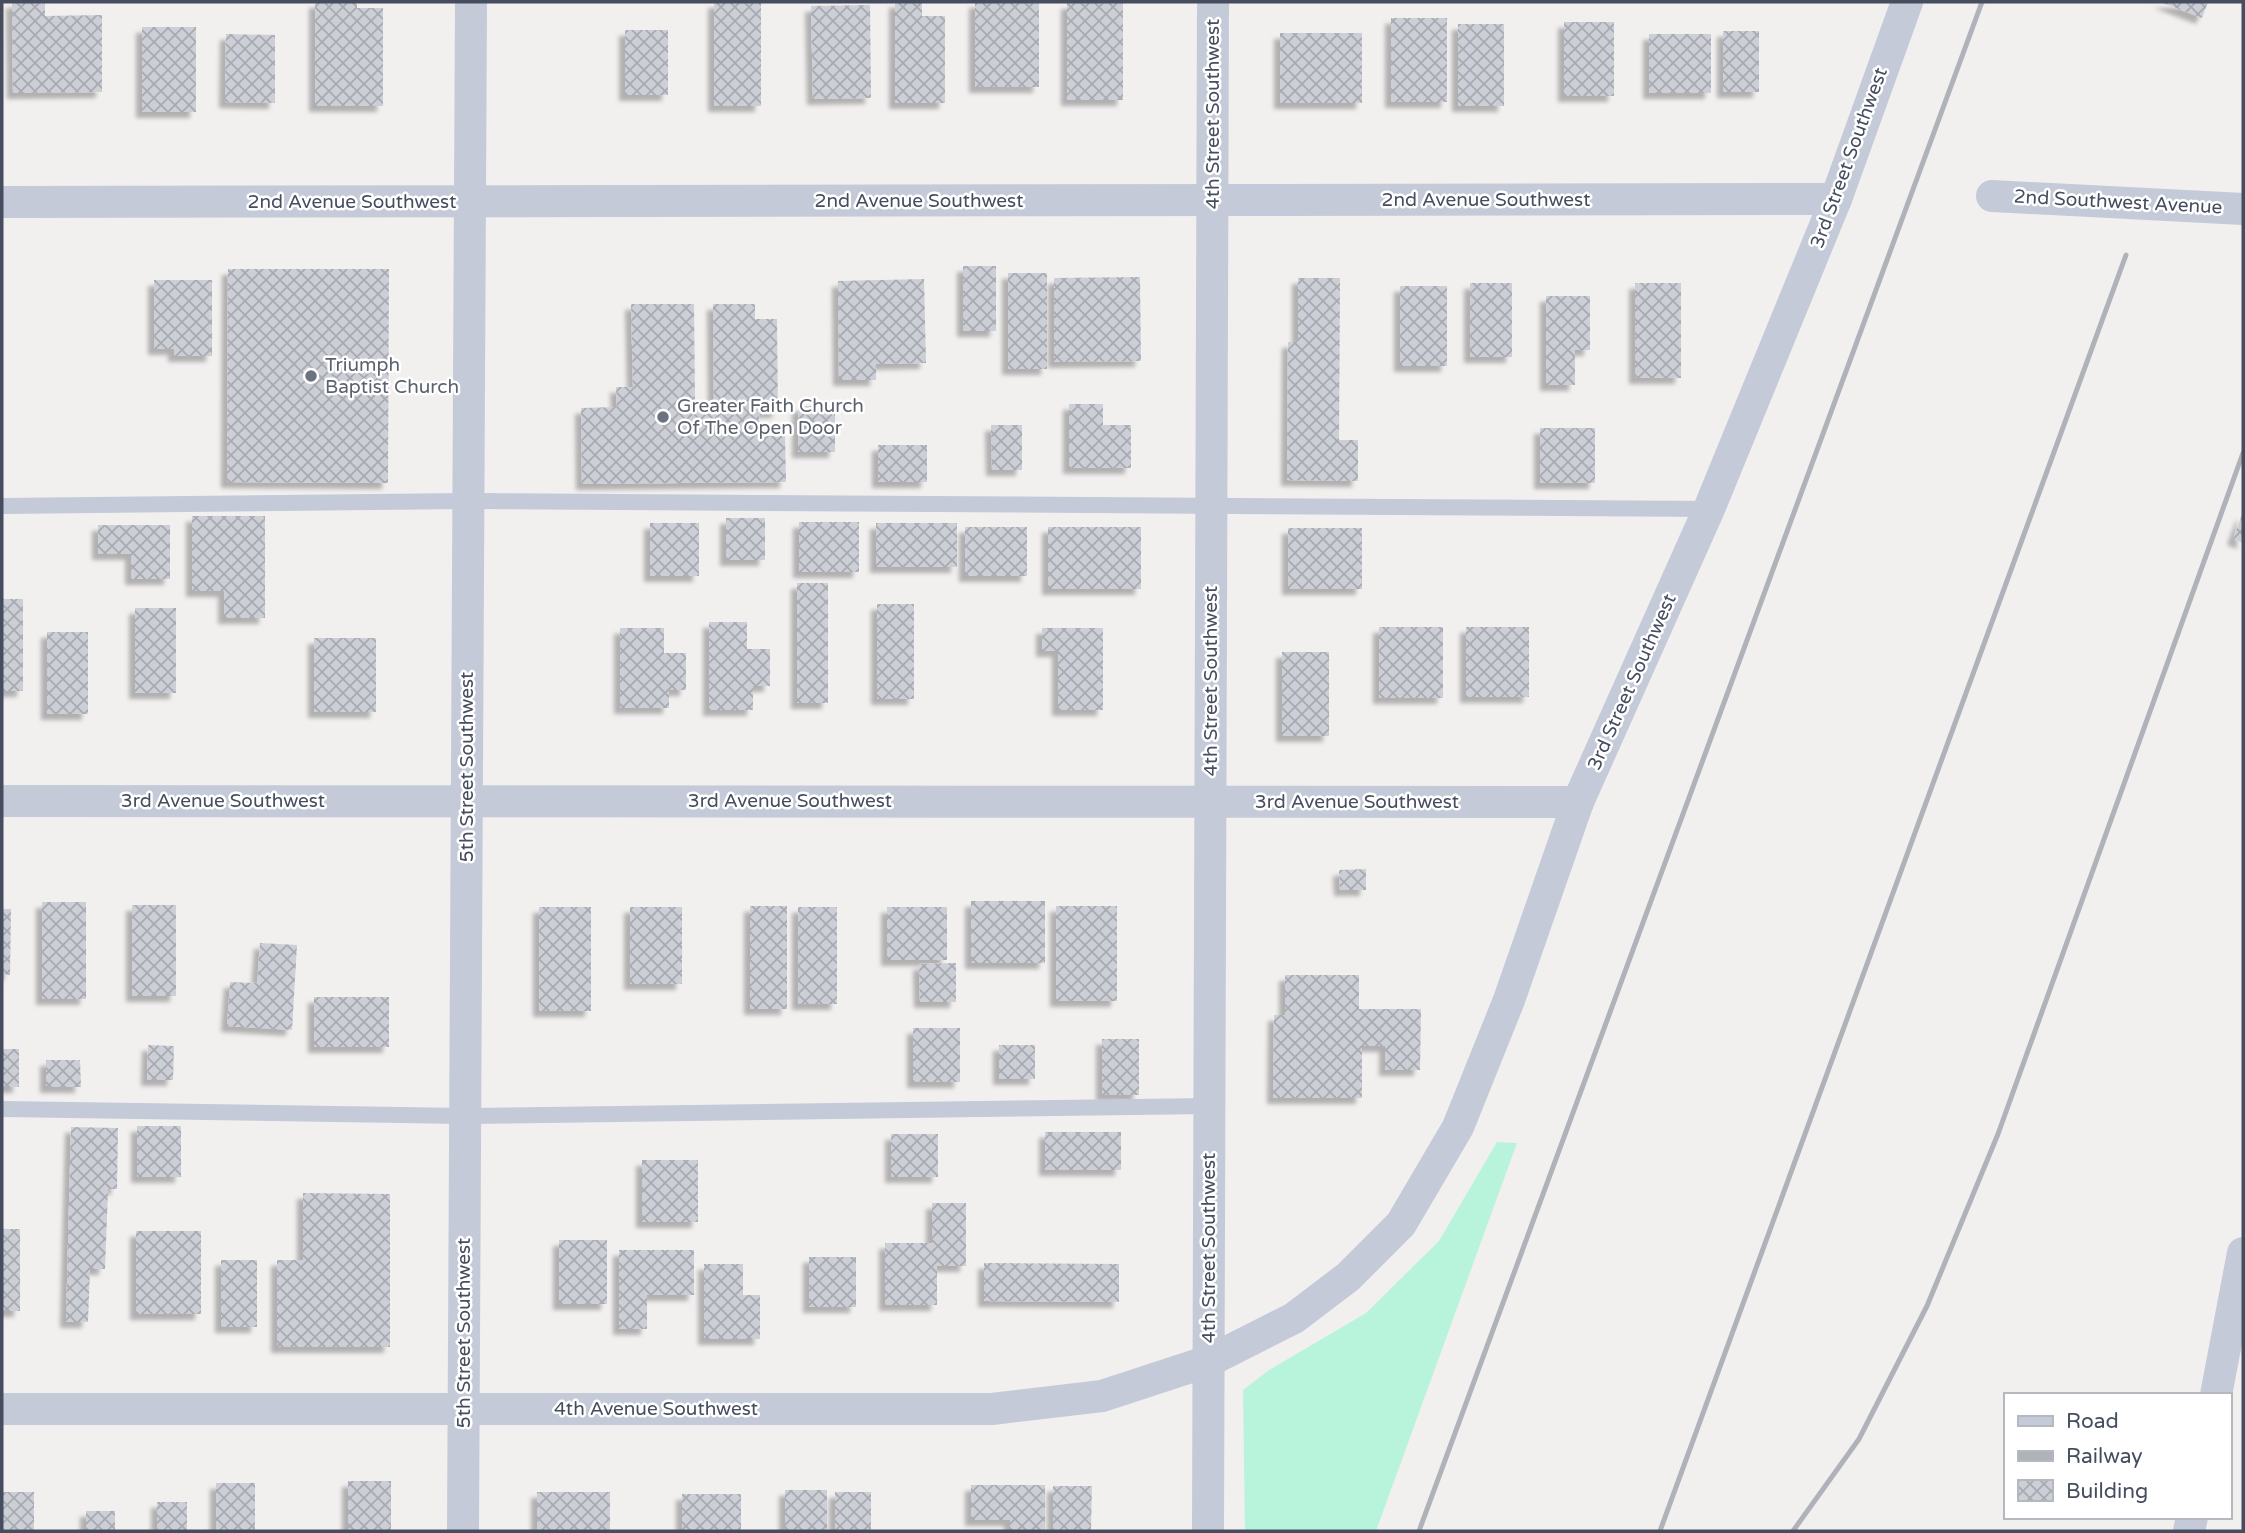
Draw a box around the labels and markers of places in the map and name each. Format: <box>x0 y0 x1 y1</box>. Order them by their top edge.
place label: Triumph Baptist Church <box>325 354 459 398</box>
marker: Triumph Baptist Church <box>303 368 319 384</box>
place label: Greater Faith Church Of The Open Door <box>677 395 864 439</box>
marker: Greater Faith Church Of The Open Door <box>655 409 671 425</box>

